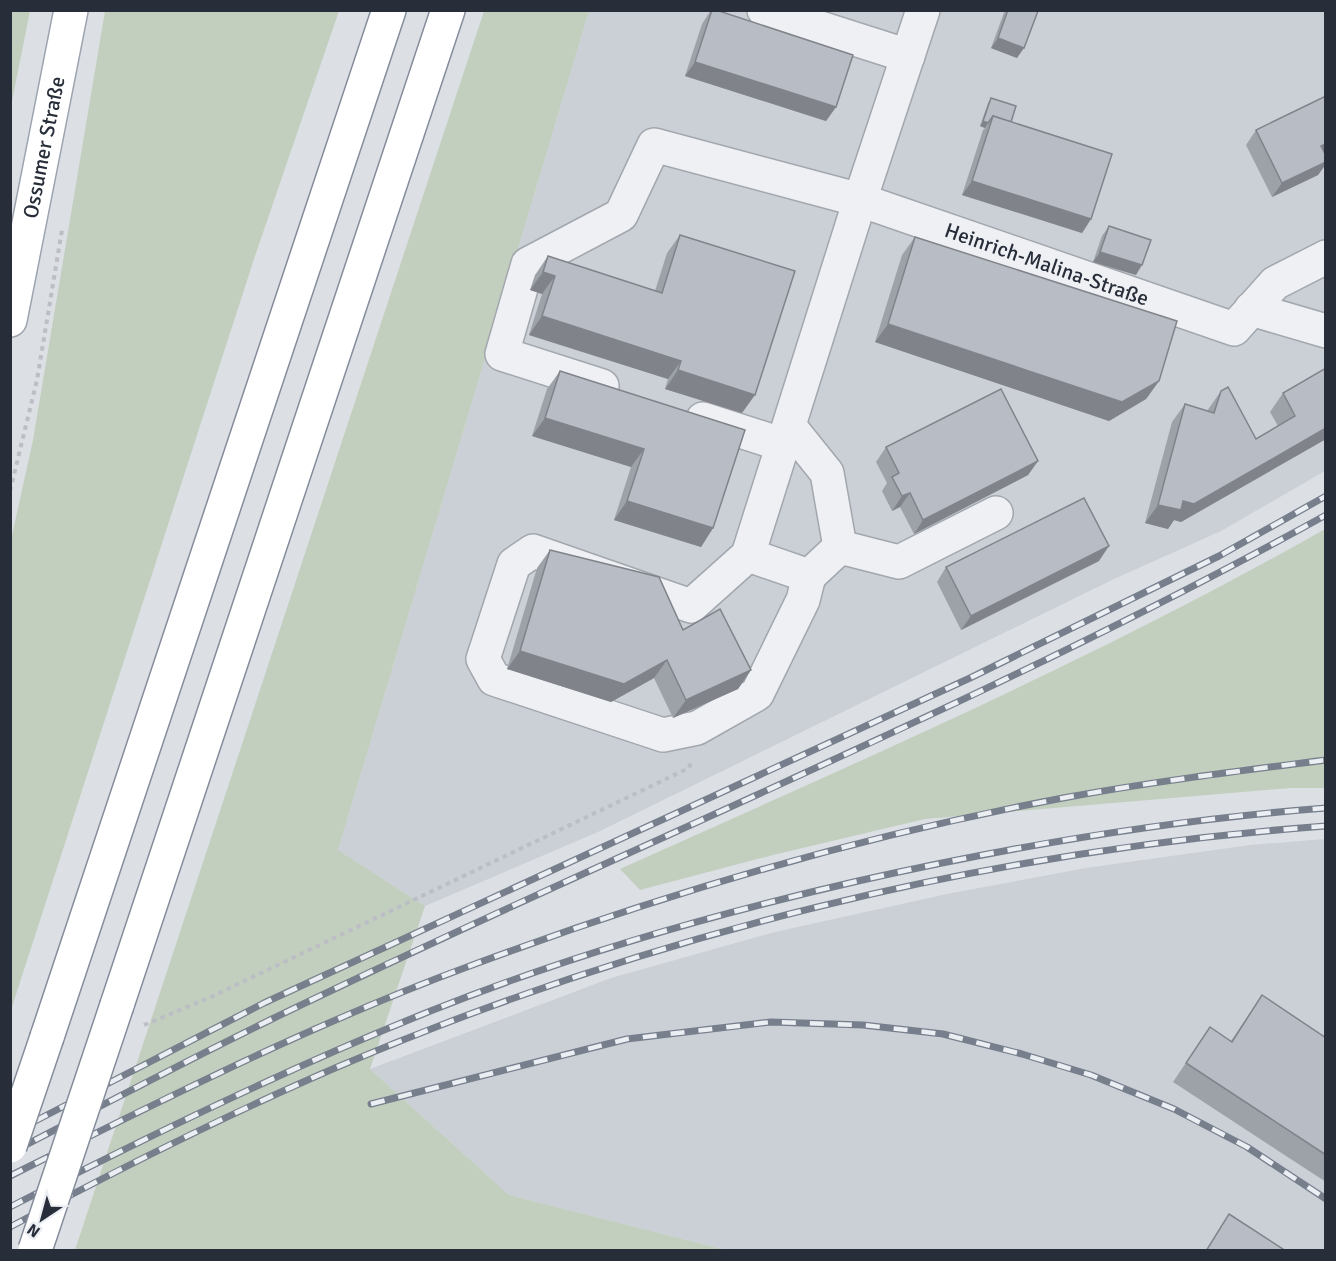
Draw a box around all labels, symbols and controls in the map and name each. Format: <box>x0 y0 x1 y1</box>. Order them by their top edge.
street label: Ossumer Straße <box>17 74 71 221</box>
street label: Heinrich-Malina-Straße <box>941 217 1152 312</box>
north arrow <box>12 1189 72 1249</box>
text: N <box>23 1219 44 1242</box>

